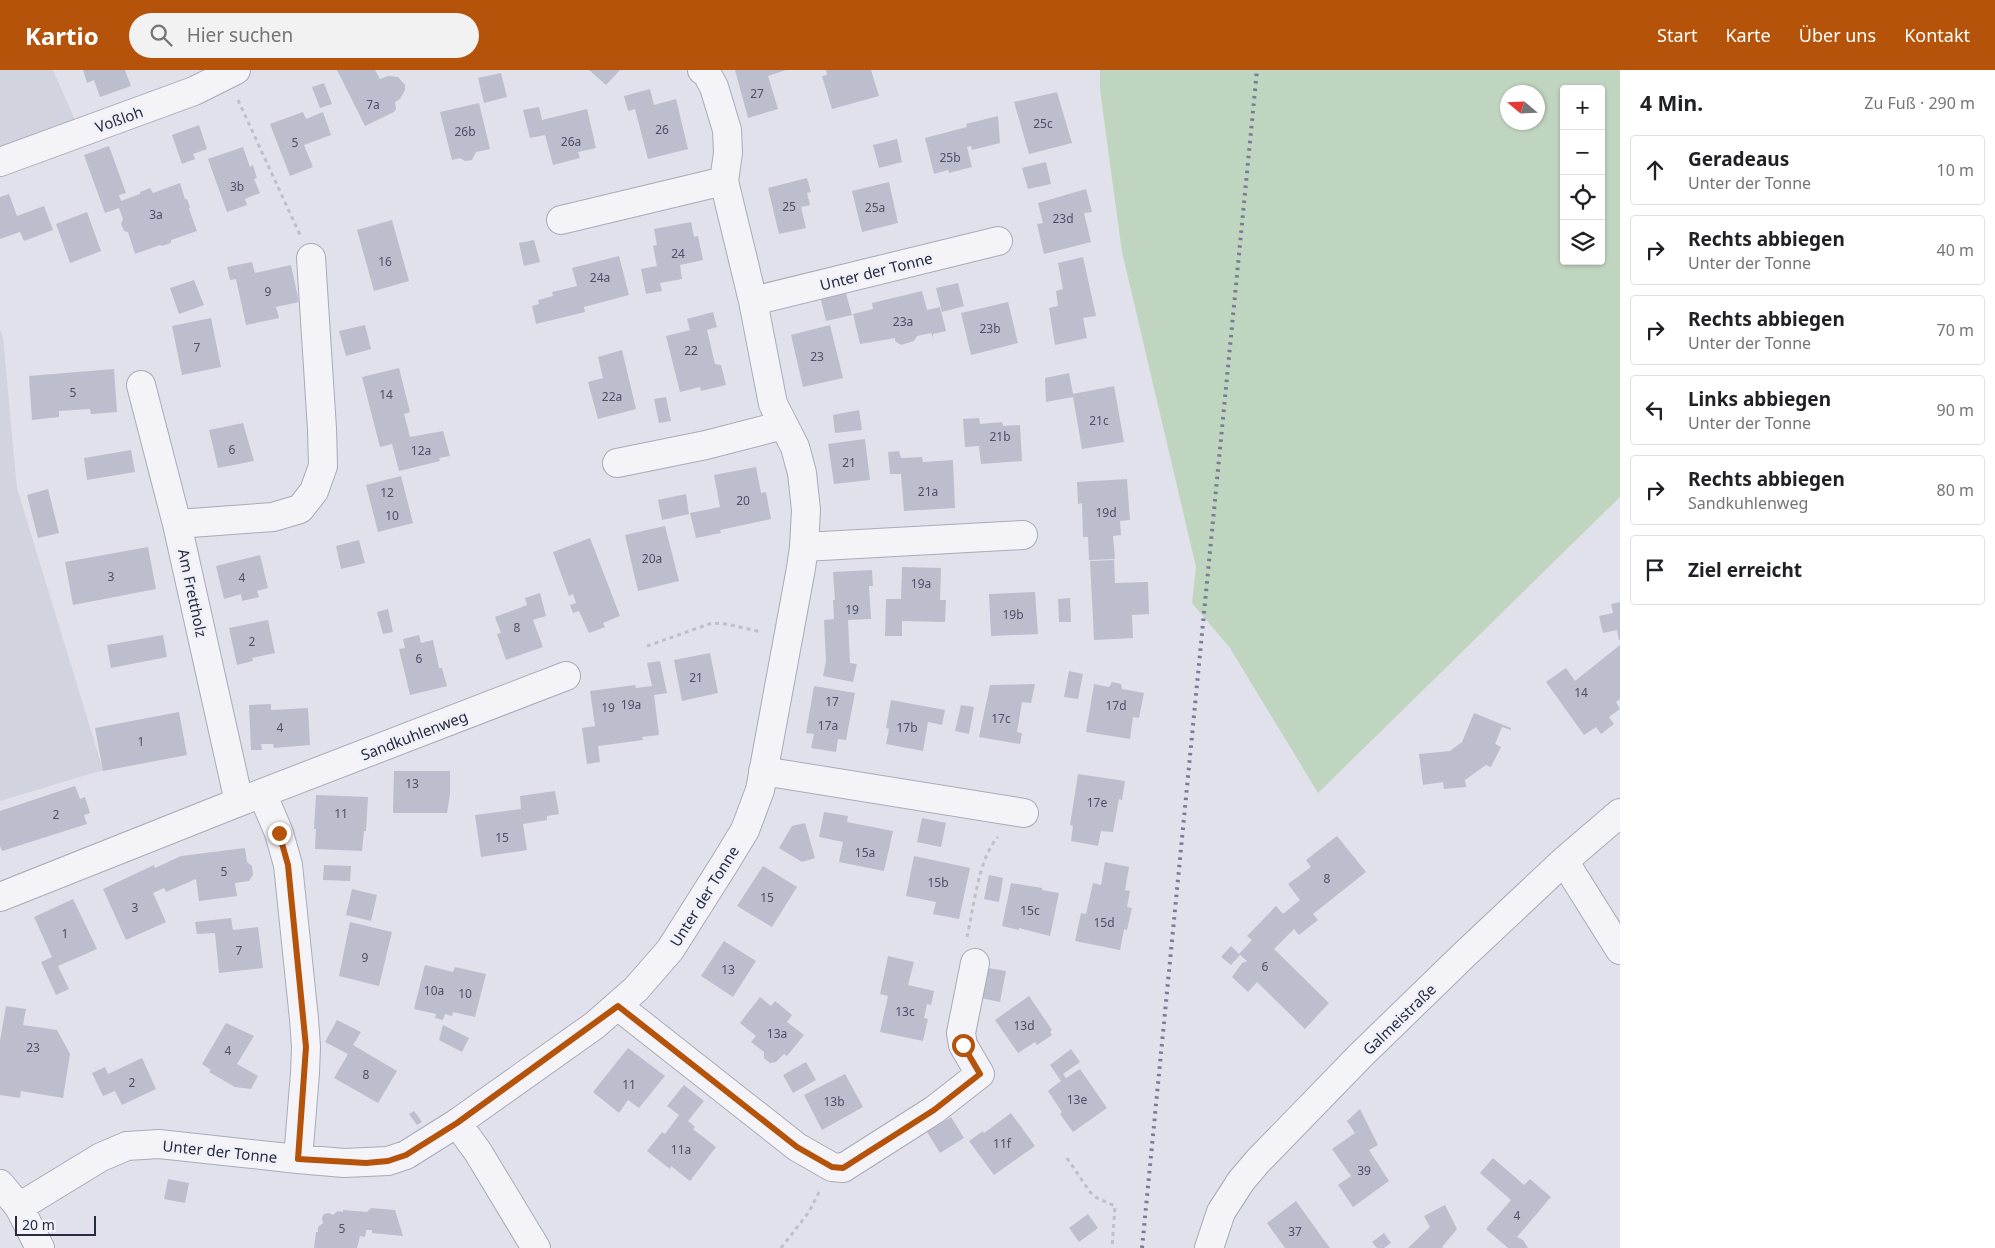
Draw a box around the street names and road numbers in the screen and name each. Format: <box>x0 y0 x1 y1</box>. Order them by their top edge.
street label: Voßloh <box>92 101 146 137</box>
street label: Unter der Tonne <box>818 247 934 295</box>
street label: Am Frettholz <box>174 547 212 639</box>
street label: Sandkuhlenweg <box>358 705 470 765</box>
street label: Unter der Tonne <box>665 842 743 950</box>
street label: Galmeistraße <box>1358 979 1440 1059</box>
street label: Unter der Tonne <box>162 1135 278 1167</box>

